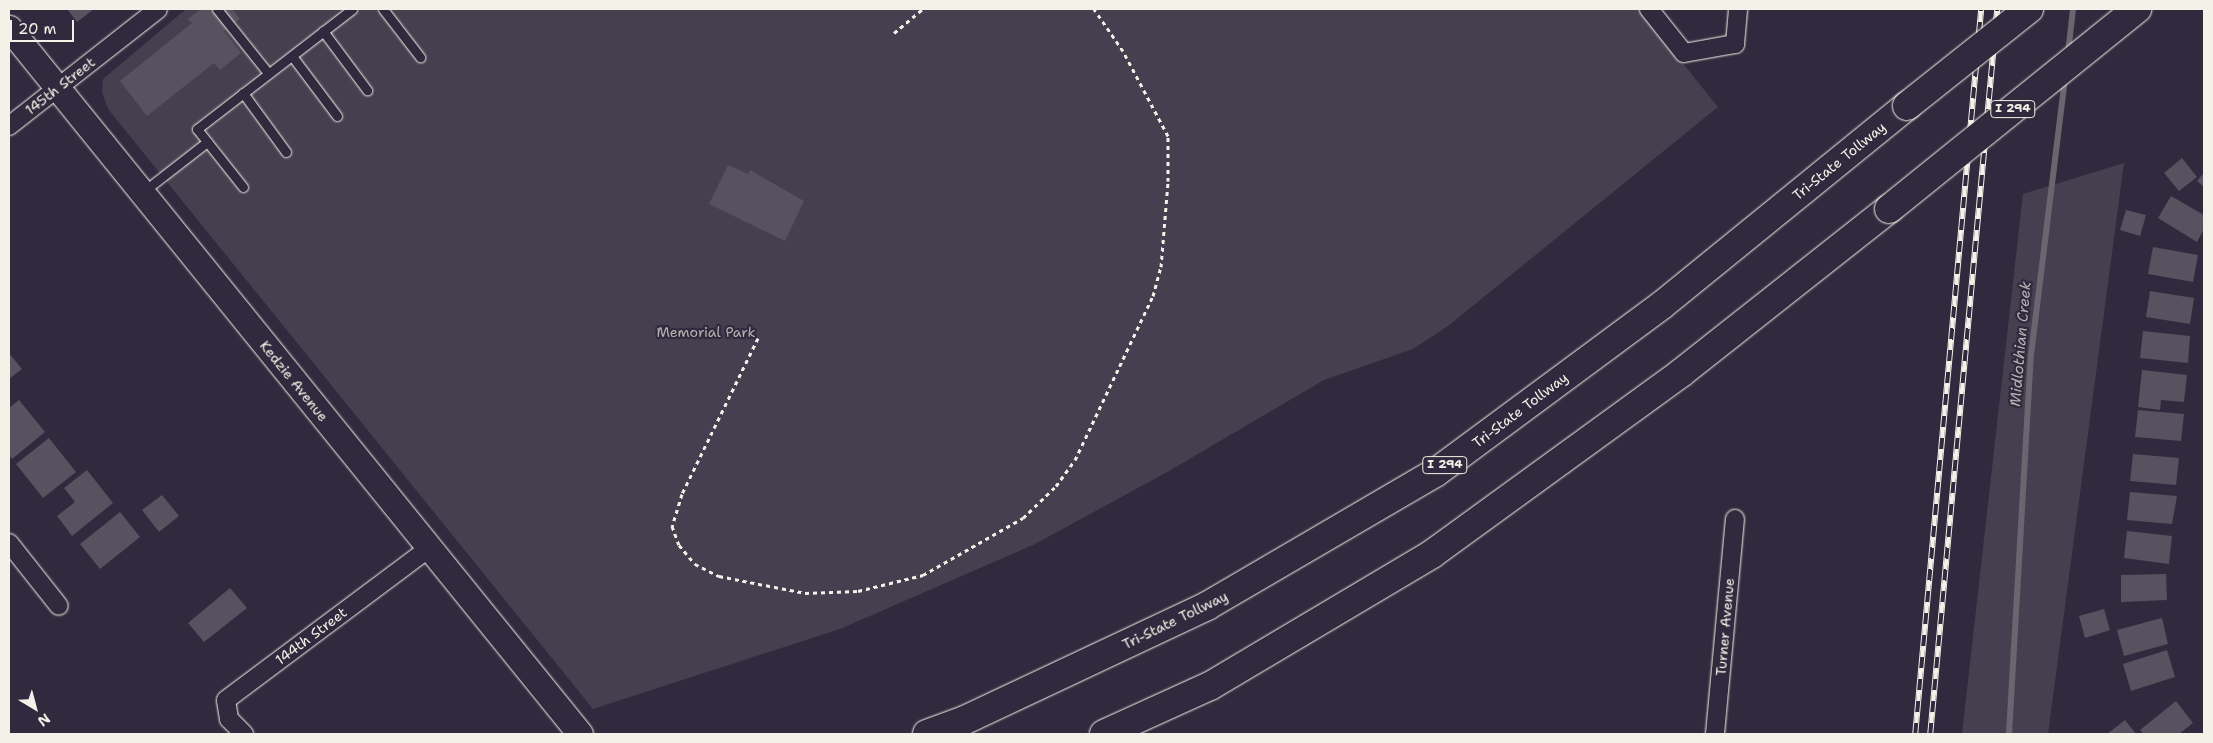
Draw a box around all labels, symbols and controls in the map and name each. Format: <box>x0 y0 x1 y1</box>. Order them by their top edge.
scale bar <box>12 10 76 42</box>
text: 20 m <box>18 19 57 39</box>
street label: 145th Street <box>22 54 98 118</box>
road number: I 294 <box>1989 100 2037 118</box>
street label: Tri-State Tollway <box>1789 118 1889 204</box>
water label: Midlothian Creek <box>2007 281 2035 407</box>
park label: Memorial Park <box>656 324 756 340</box>
street label: Kedzie Avenue <box>256 337 332 425</box>
street label: Tri-State Tollway <box>1469 369 1571 451</box>
road number: I 294 <box>1421 456 1469 474</box>
street label: Turner Avenue <box>1712 577 1738 677</box>
street label: Tri-State Tollway <box>1120 587 1230 653</box>
street label: 144th Street <box>272 604 350 668</box>
north arrow <box>10 683 60 733</box>
text: N <box>34 709 54 731</box>

